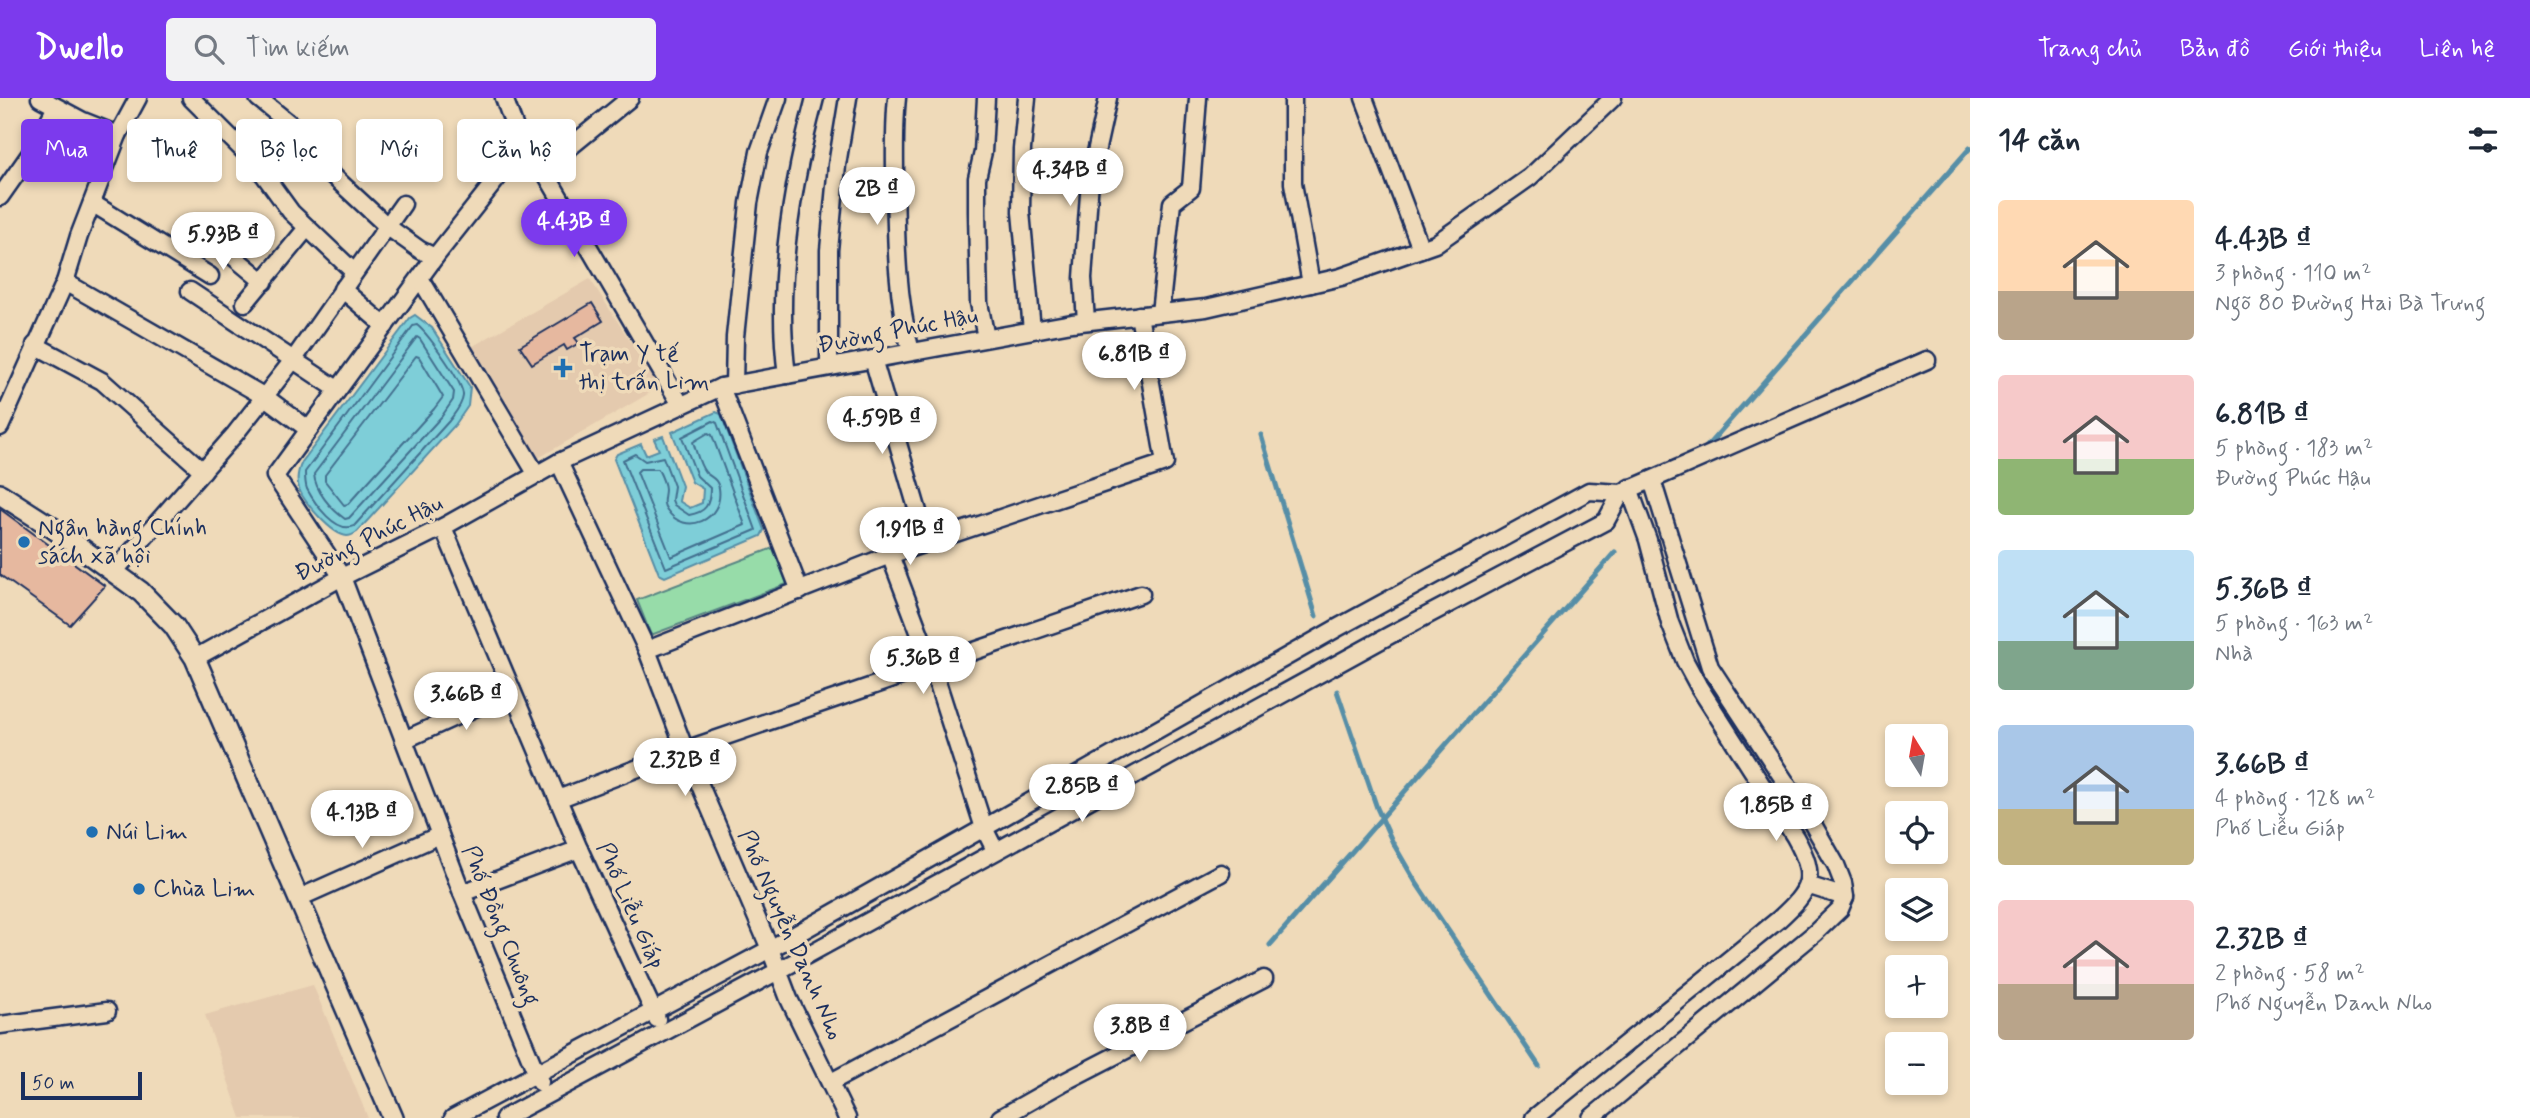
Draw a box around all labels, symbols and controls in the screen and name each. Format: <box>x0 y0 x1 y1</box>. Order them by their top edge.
search box <box>166 18 656 81</box>
text: Dwello <box>35 27 124 71</box>
icon: search <box>190 30 228 68</box>
text: Tìm kiếm <box>246 32 350 66</box>
text: Trang chủ <box>2038 34 2142 65</box>
text: Bản đồ <box>2180 34 2250 65</box>
text: Giới thiệu <box>2288 34 2381 65</box>
text: Liên hệ <box>2419 34 2495 65</box>
chip: Mua <box>21 119 113 182</box>
chip: Thuê <box>127 119 222 182</box>
chip: Bộ lọc <box>236 119 342 182</box>
chip: Mới <box>356 119 443 182</box>
chip: Căn hộ <box>457 119 576 182</box>
text: 14 căn <box>1998 121 2080 160</box>
icon: filters <box>2464 121 2502 159</box>
pin: 4.34B ₫ <box>1005 148 1135 208</box>
text: 4.34B ₫ <box>1032 156 1108 186</box>
pin: 2B ₫ <box>836 167 918 227</box>
text: 2B ₫ <box>855 175 899 205</box>
pin: 4.43B ₫ <box>509 200 639 259</box>
text: 4.43B ₫ <box>537 207 611 237</box>
pin: 5.93B ₫ <box>158 212 288 272</box>
text: 5.93B ₫ <box>187 220 259 250</box>
text: 4.43B ₫ <box>2215 220 2311 259</box>
icon: home <box>2054 228 2138 312</box>
text: 3 phòng · 110 m² <box>2215 259 2371 289</box>
text: Ngõ 80 Đường Hai Bà Trưng <box>2215 289 2486 319</box>
street label: Đường Phúc Hậu <box>815 300 981 365</box>
pin: 6.81B ₫ <box>1069 332 1199 392</box>
place label: Trạm Y tế thị trấn Lim <box>579 339 710 398</box>
text: 6.81B ₫ <box>1098 340 1170 370</box>
marker: Trạm Y tế thị trấn Lim <box>553 358 573 378</box>
text: 6.81B ₫ <box>2215 395 2309 434</box>
pin: 4.59B ₫ <box>817 396 947 456</box>
icon: home <box>2054 403 2138 487</box>
text: 4.59B ₫ <box>843 404 921 434</box>
text: 5 phòng · 183 m² <box>2215 434 2373 464</box>
text: Đường Phúc Hậu <box>2215 464 2371 494</box>
street label: Đường Phúc Hậu <box>290 488 450 592</box>
pin: 1.91B ₫ <box>845 508 975 567</box>
place label: Ngân hàng Chính sách xã hội <box>38 513 207 572</box>
text: 1.91B ₫ <box>876 515 944 545</box>
marker: Ngân hàng Chính sách xã hội <box>16 534 32 550</box>
text: 5.36B ₫ <box>2215 570 2312 609</box>
icon: home <box>2054 578 2138 662</box>
text: 5 phòng · 163 m² <box>2215 609 2373 639</box>
pin: 5.36B ₫ <box>858 636 988 696</box>
text: Nhà <box>2215 639 2253 669</box>
text: 5.36B ₫ <box>886 644 960 674</box>
pin: 3.66B ₫ <box>401 672 531 732</box>
text: 3.66B ₫ <box>430 680 502 710</box>
north arrow <box>1885 724 1948 788</box>
map controls <box>1885 724 1948 1095</box>
pin: 2.32B ₫ <box>620 738 750 798</box>
text: 3.66B ₫ <box>2215 745 2309 784</box>
text: 2.32B ₫ <box>649 746 721 776</box>
icon: home <box>2054 753 2138 837</box>
pin: 2.85B ₫ <box>1017 764 1147 824</box>
text: 2.85B ₫ <box>1045 772 1119 802</box>
pin: 1.85B ₫ <box>1711 784 1841 843</box>
text: 4 phòng · 128 m² <box>2215 784 2375 814</box>
pin: 4.13B ₫ <box>297 790 427 850</box>
text: 1.85B ₫ <box>1740 791 1812 821</box>
text: 4.13B ₫ <box>327 798 397 828</box>
button: locate <box>1885 801 1948 864</box>
text: Phố Liễu Giáp <box>2215 814 2345 844</box>
place label: Núi Lim <box>106 817 188 848</box>
marker: Núi Lim <box>84 824 100 840</box>
street label: Phố Nguyễn Danh Nho <box>727 825 850 1046</box>
street label: Phố Liễu Giáp <box>588 838 672 974</box>
street label: Phố Đồng Chuông <box>451 841 546 1012</box>
place label: Chùa Lim <box>153 874 256 905</box>
button: layers <box>1885 878 1948 941</box>
marker: Chùa Lim <box>131 881 147 897</box>
text: 2.32B ₫ <box>2215 920 2308 959</box>
icon: home <box>2054 928 2138 1012</box>
button: + <box>1885 955 1948 1018</box>
text: 2 phòng · 58 m² <box>2215 959 2365 989</box>
text: Phố Nguyễn Danh Nho <box>2215 989 2432 1019</box>
pin: 3.8B ₫ <box>1083 1004 1197 1064</box>
text: 3.8B ₫ <box>1110 1012 1170 1042</box>
button: − <box>1885 1032 1948 1095</box>
scale bar <box>21 1069 142 1101</box>
text: 50 m <box>32 1071 75 1096</box>

